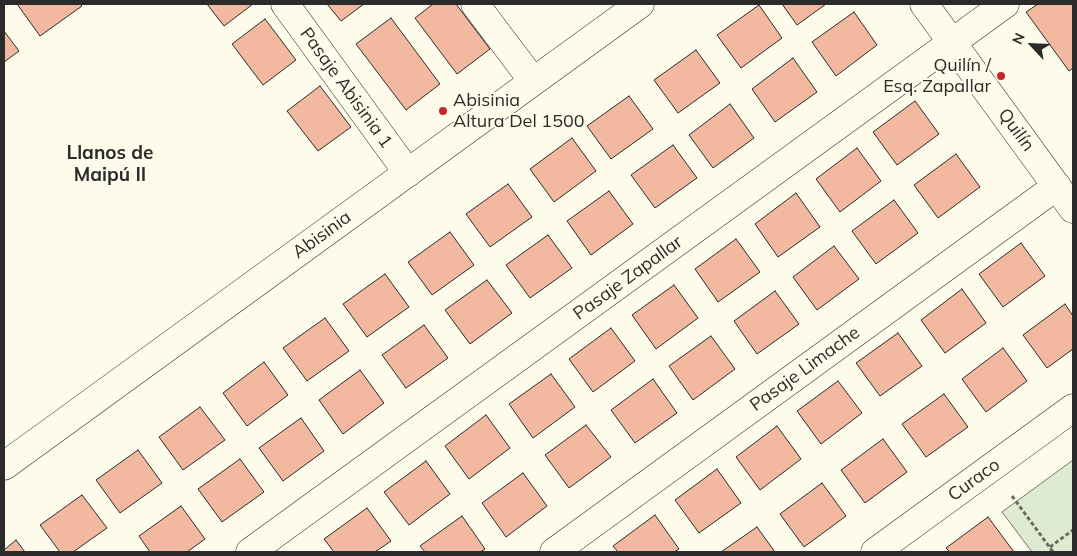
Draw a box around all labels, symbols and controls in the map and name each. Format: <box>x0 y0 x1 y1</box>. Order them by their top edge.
north arrow <box>1007 20 1057 70</box>
street label: Pasaje Abisinia 1 <box>295 24 397 152</box>
text: N <box>1008 30 1029 47</box>
place label: Quilín / Esq. Zapallar <box>883 55 991 98</box>
marker: Quilín / Esq. Zapallar <box>995 70 1007 82</box>
place label: Abisinia Altura Del 1500 <box>453 90 585 132</box>
street label: Quilín <box>993 104 1039 156</box>
marker: Abisinia Altura Del 1500 <box>437 105 449 117</box>
district label: Llanos de Maipú II <box>66 142 154 186</box>
street label: Abisinia <box>288 207 356 263</box>
street label: Pasaje Zapallar <box>569 231 687 325</box>
street label: Pasaje Limache <box>746 322 864 416</box>
street label: Curaco <box>944 454 1004 506</box>

